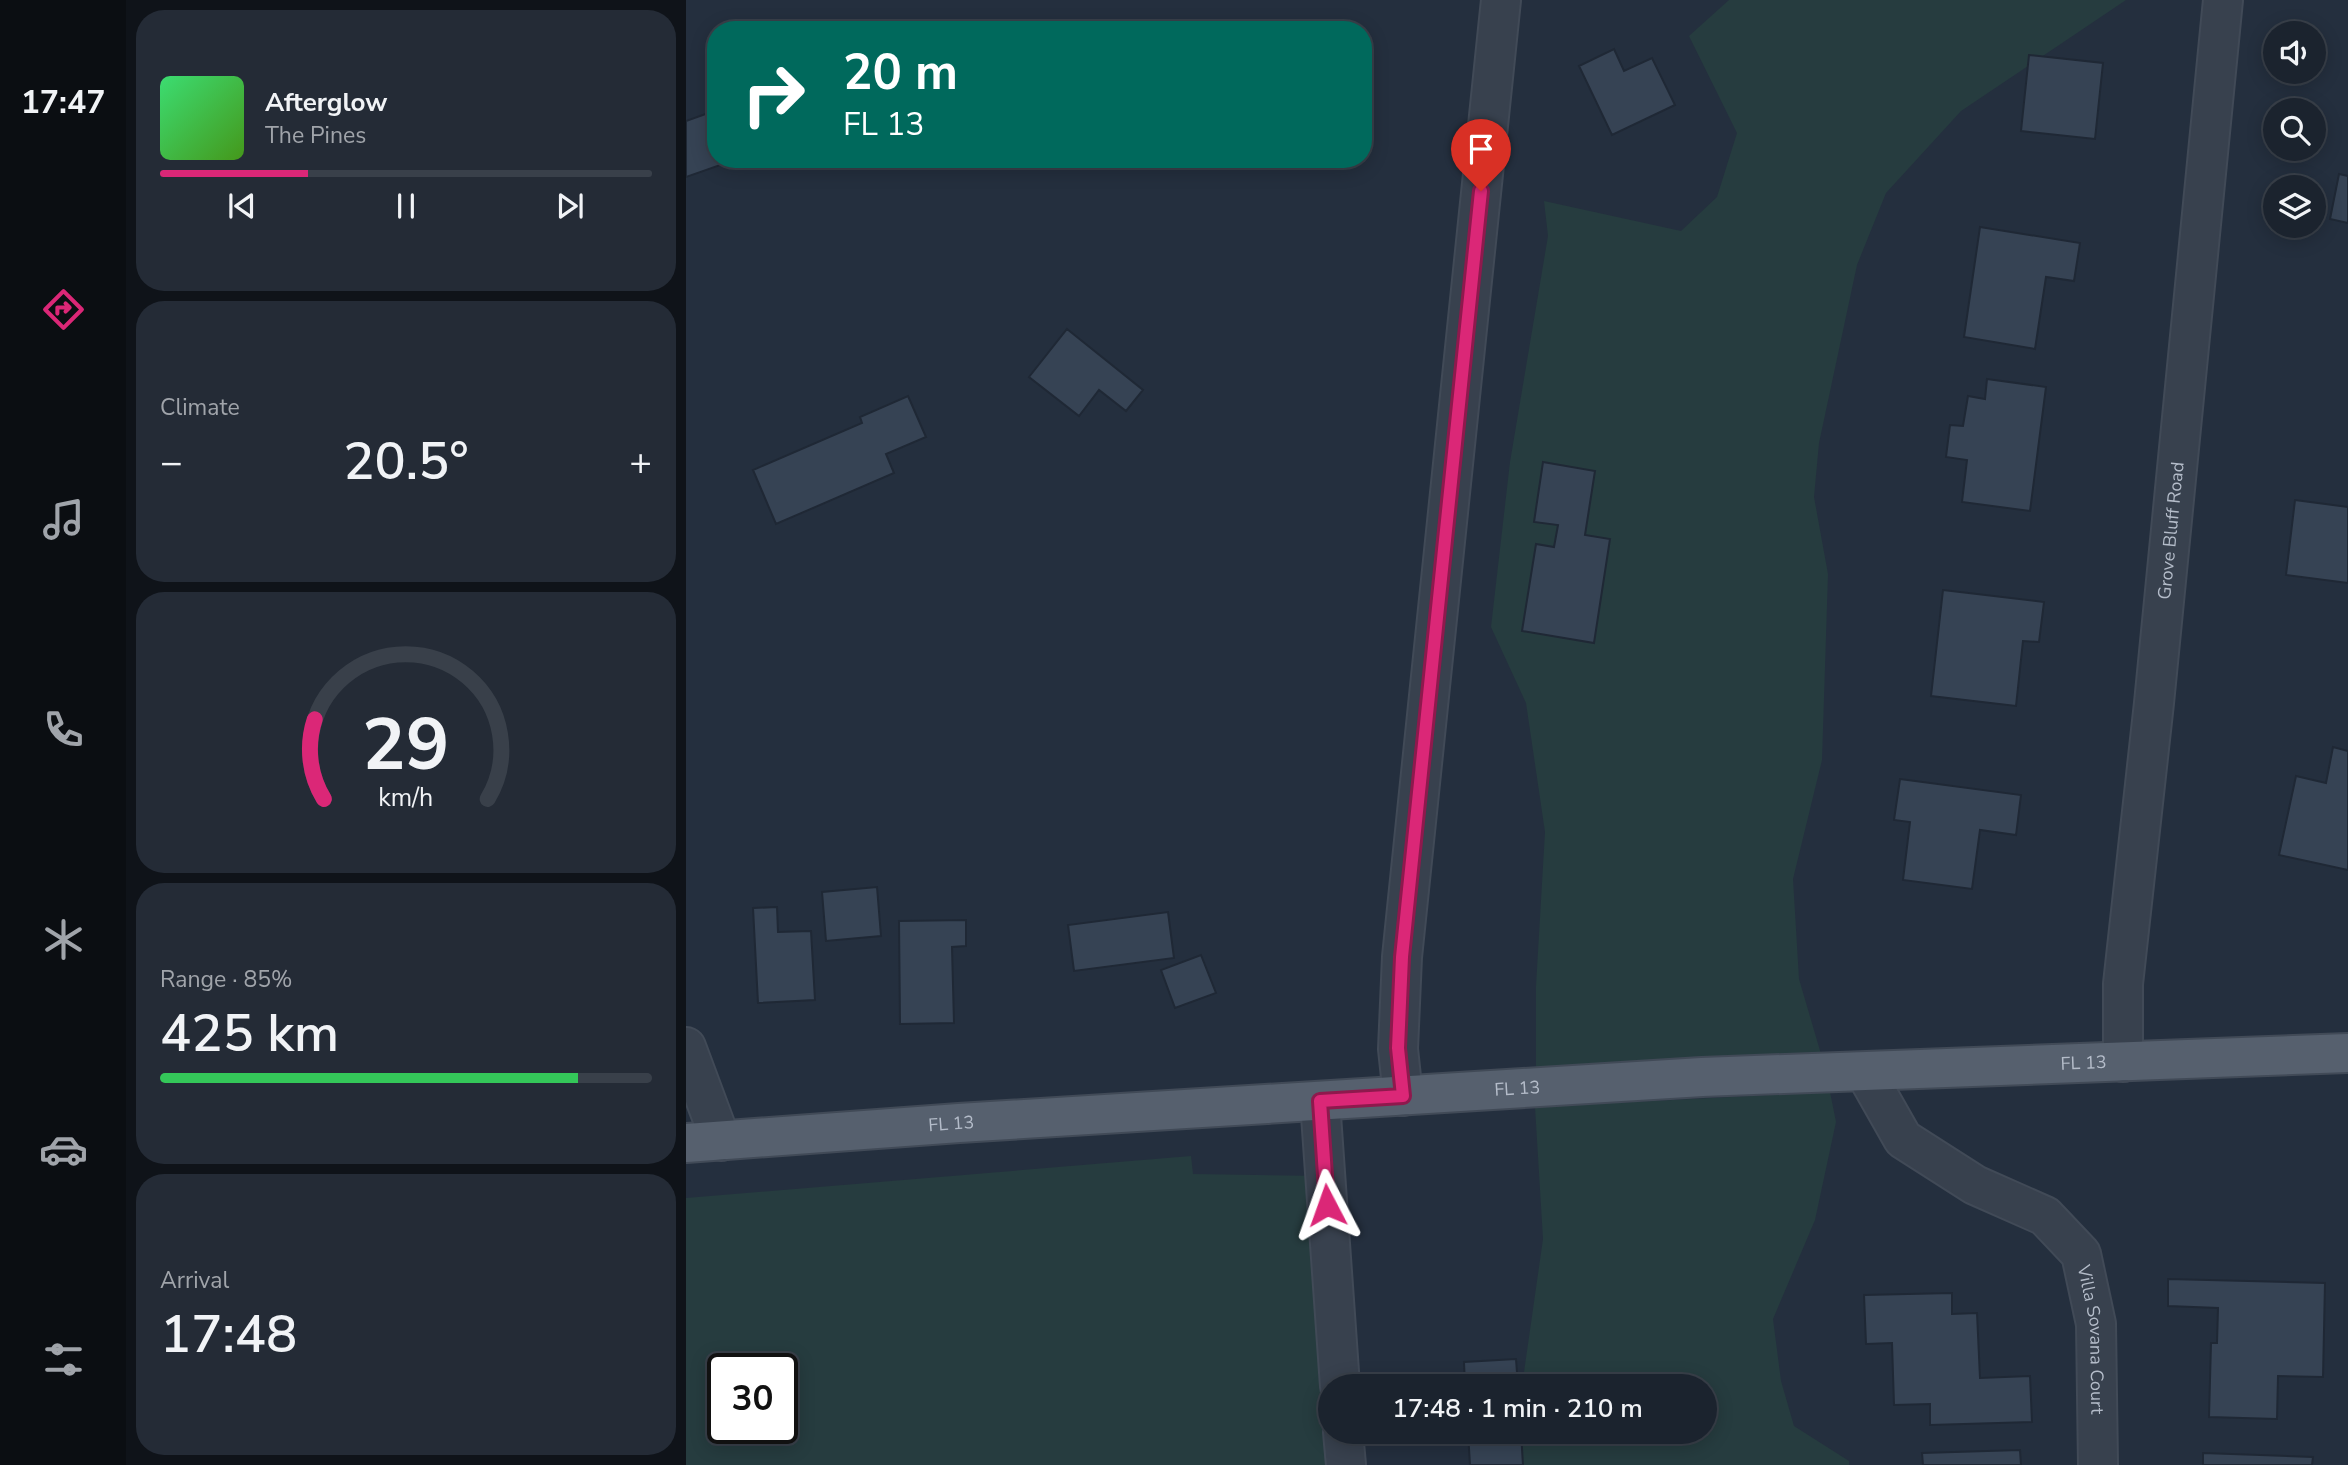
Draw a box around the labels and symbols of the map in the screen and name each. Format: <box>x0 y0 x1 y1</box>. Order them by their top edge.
pin <box>1451 119 1511 191</box>
street label: Grove Bluff Road <box>2152 460 2190 601</box>
street label: FL 13 <box>2060 1050 2107 1076</box>
street label: FL 13 <box>1494 1075 1541 1102</box>
street label: FL 13 <box>928 1110 975 1137</box>
position arrow <box>1290 1168 1364 1242</box>
street label: Villa Sovana Court <box>2071 1262 2109 1415</box>
speed limit sign: 30 <box>707 1353 798 1444</box>

